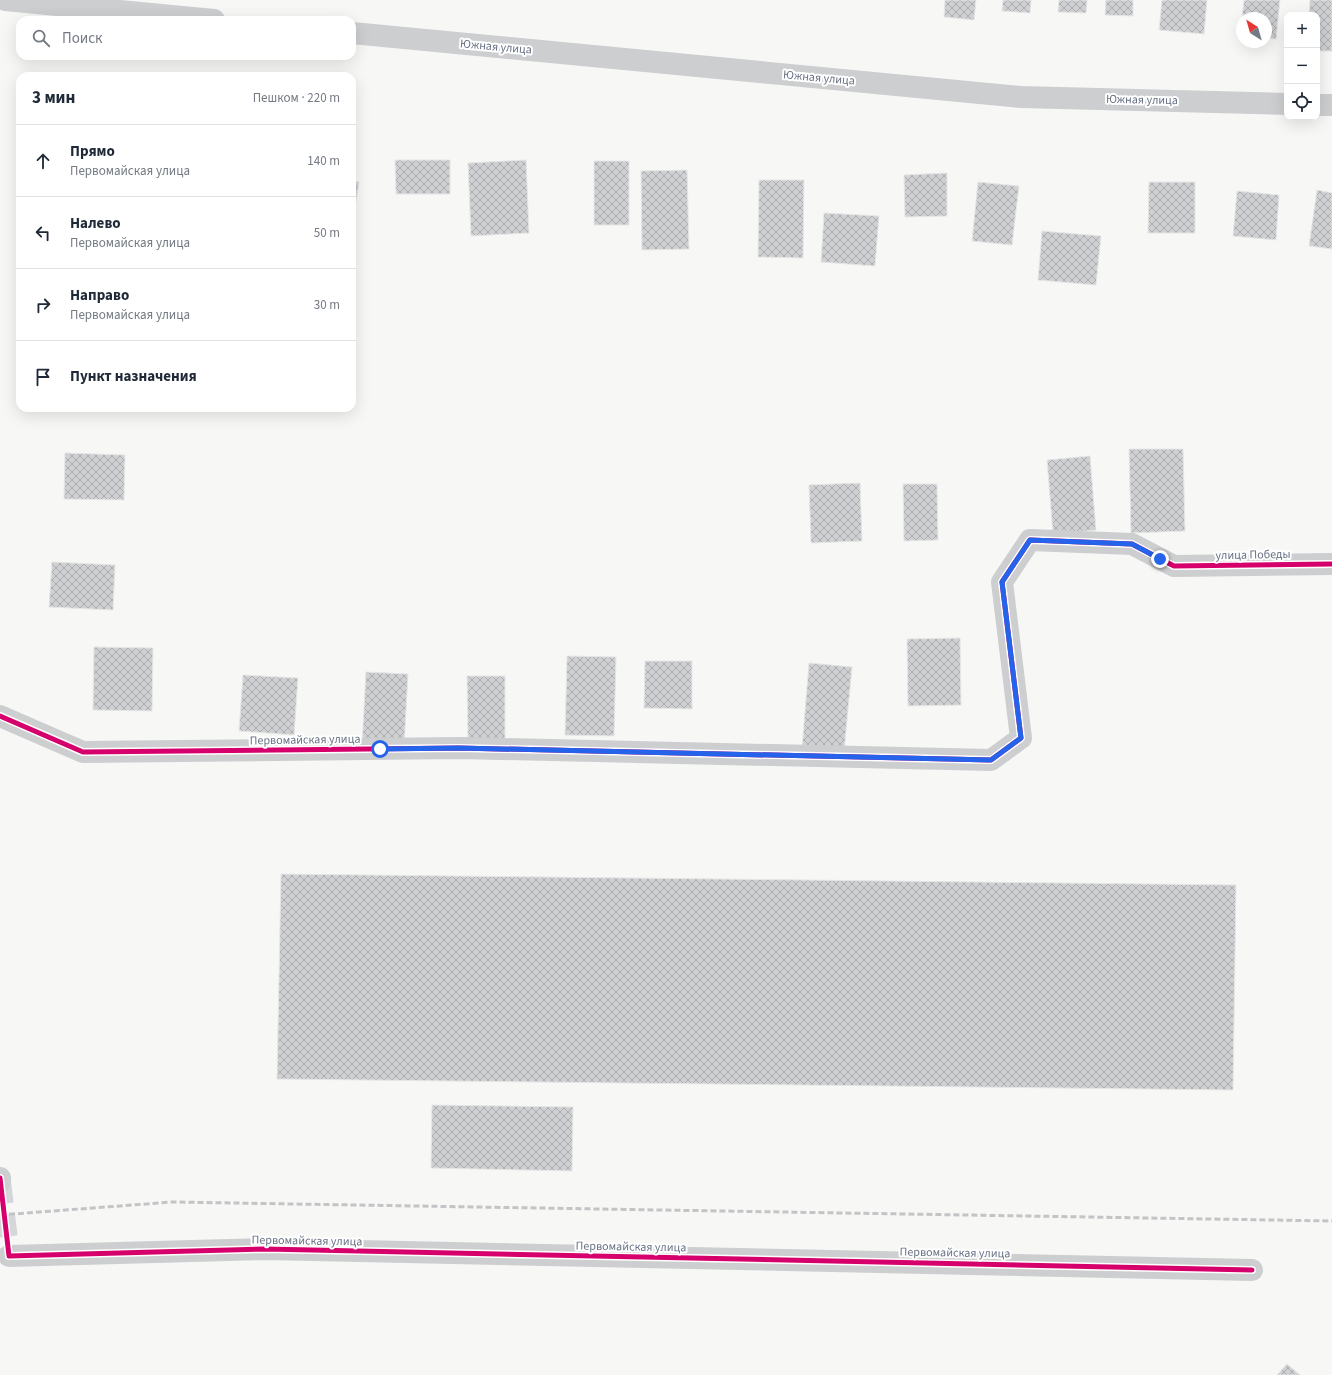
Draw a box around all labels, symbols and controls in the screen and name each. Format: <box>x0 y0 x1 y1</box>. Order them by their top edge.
north arrow <box>1236 12 1272 48</box>
map controls <box>1284 12 1320 120</box>
button: + <box>1284 12 1320 48</box>
search box <box>16 16 356 60</box>
icon: search <box>30 27 52 49</box>
text: Поиск <box>62 28 103 49</box>
street label: Южная улица <box>459 35 533 59</box>
button: − <box>1284 48 1320 84</box>
street label: Южная улица <box>782 66 856 90</box>
button: locate <box>1284 84 1320 120</box>
text: 3 мин <box>32 86 75 110</box>
text: Пешком · 220 m <box>253 89 340 107</box>
street label: Южная улица <box>1106 91 1178 109</box>
text: Прямо <box>70 141 115 162</box>
icon: ahead <box>32 150 54 172</box>
text: 140 m <box>307 152 340 170</box>
text: Первомайская улица <box>70 162 190 180</box>
text: Налево <box>70 213 121 234</box>
icon: left <box>32 222 54 244</box>
text: 50 m <box>314 224 340 242</box>
text: Первомайская улица <box>70 234 190 252</box>
text: Направо <box>70 285 129 306</box>
icon: right <box>32 294 54 316</box>
text: 30 m <box>314 296 340 314</box>
text: Первомайская улица <box>70 306 190 324</box>
icon: arrive <box>32 366 54 388</box>
text: Пункт назначения <box>70 366 197 387</box>
street label: улица Победы <box>1215 546 1291 564</box>
route end <box>1151 550 1169 568</box>
street label: Первомайская улица <box>249 731 361 749</box>
route start <box>371 740 389 758</box>
street label: Первомайская улица <box>251 1232 363 1250</box>
street label: Первомайская улица <box>575 1238 687 1256</box>
street label: Первомайская улица <box>899 1244 1011 1262</box>

